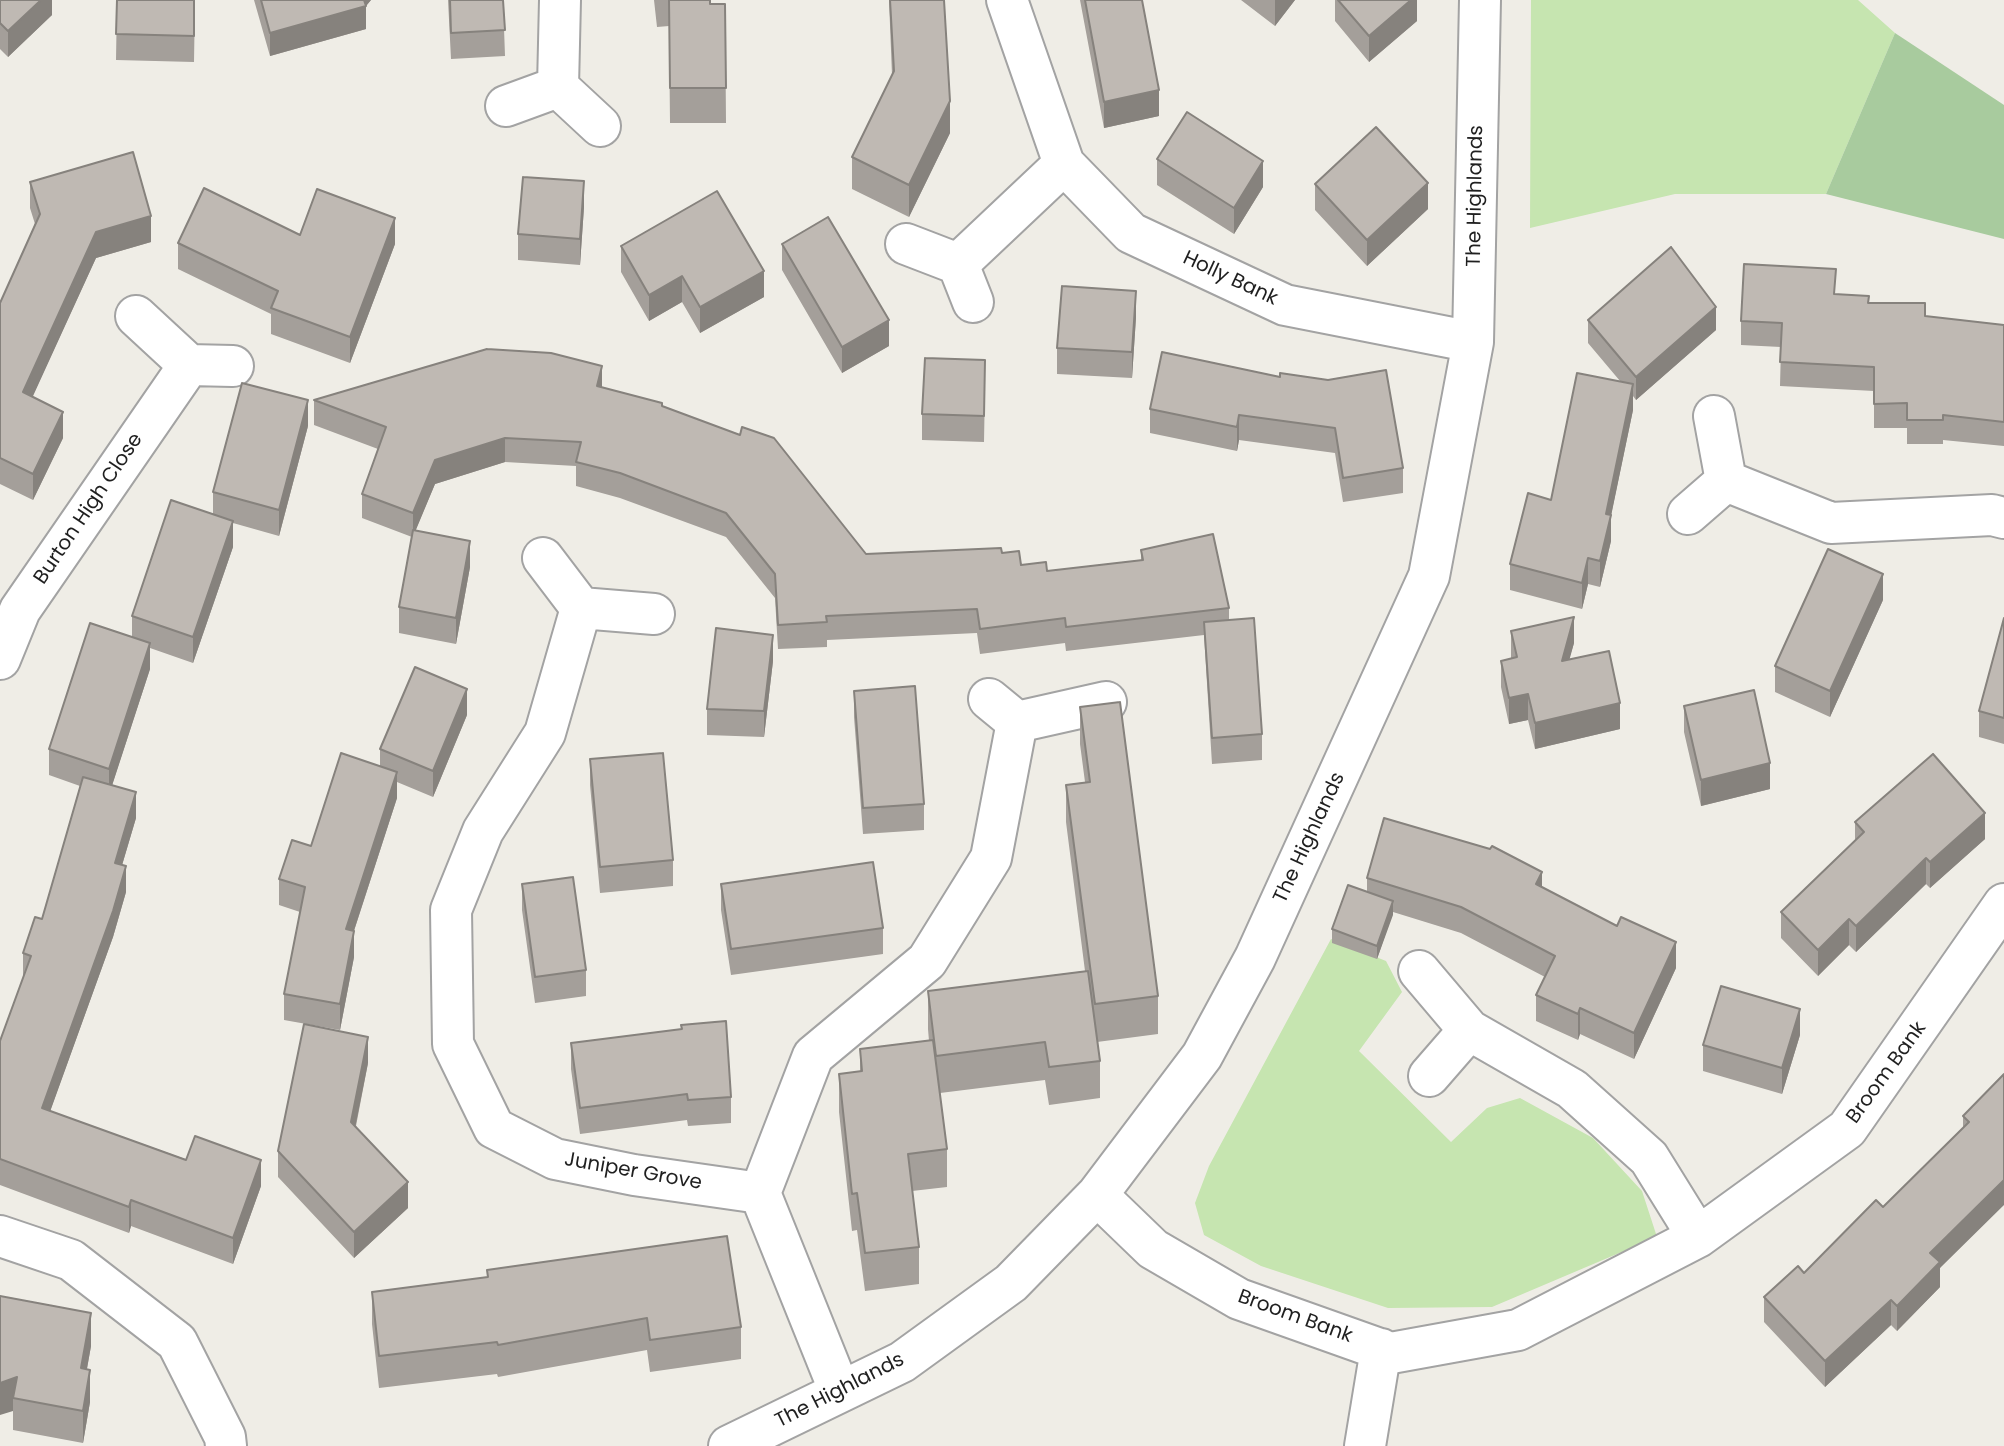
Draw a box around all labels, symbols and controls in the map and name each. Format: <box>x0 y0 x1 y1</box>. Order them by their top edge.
street label: The Highlands <box>1463 125 1489 267</box>
street label: Holly Bank <box>1179 247 1281 311</box>
street label: Burton High Close <box>30 429 148 589</box>
street label: The Highlands <box>1269 769 1351 907</box>
street label: Broom Bank <box>1842 1017 1932 1129</box>
street label: Juniper Grove <box>562 1148 704 1196</box>
street label: Broom Bank <box>1234 1285 1356 1349</box>
street label: The Highlands <box>771 1348 909 1434</box>

